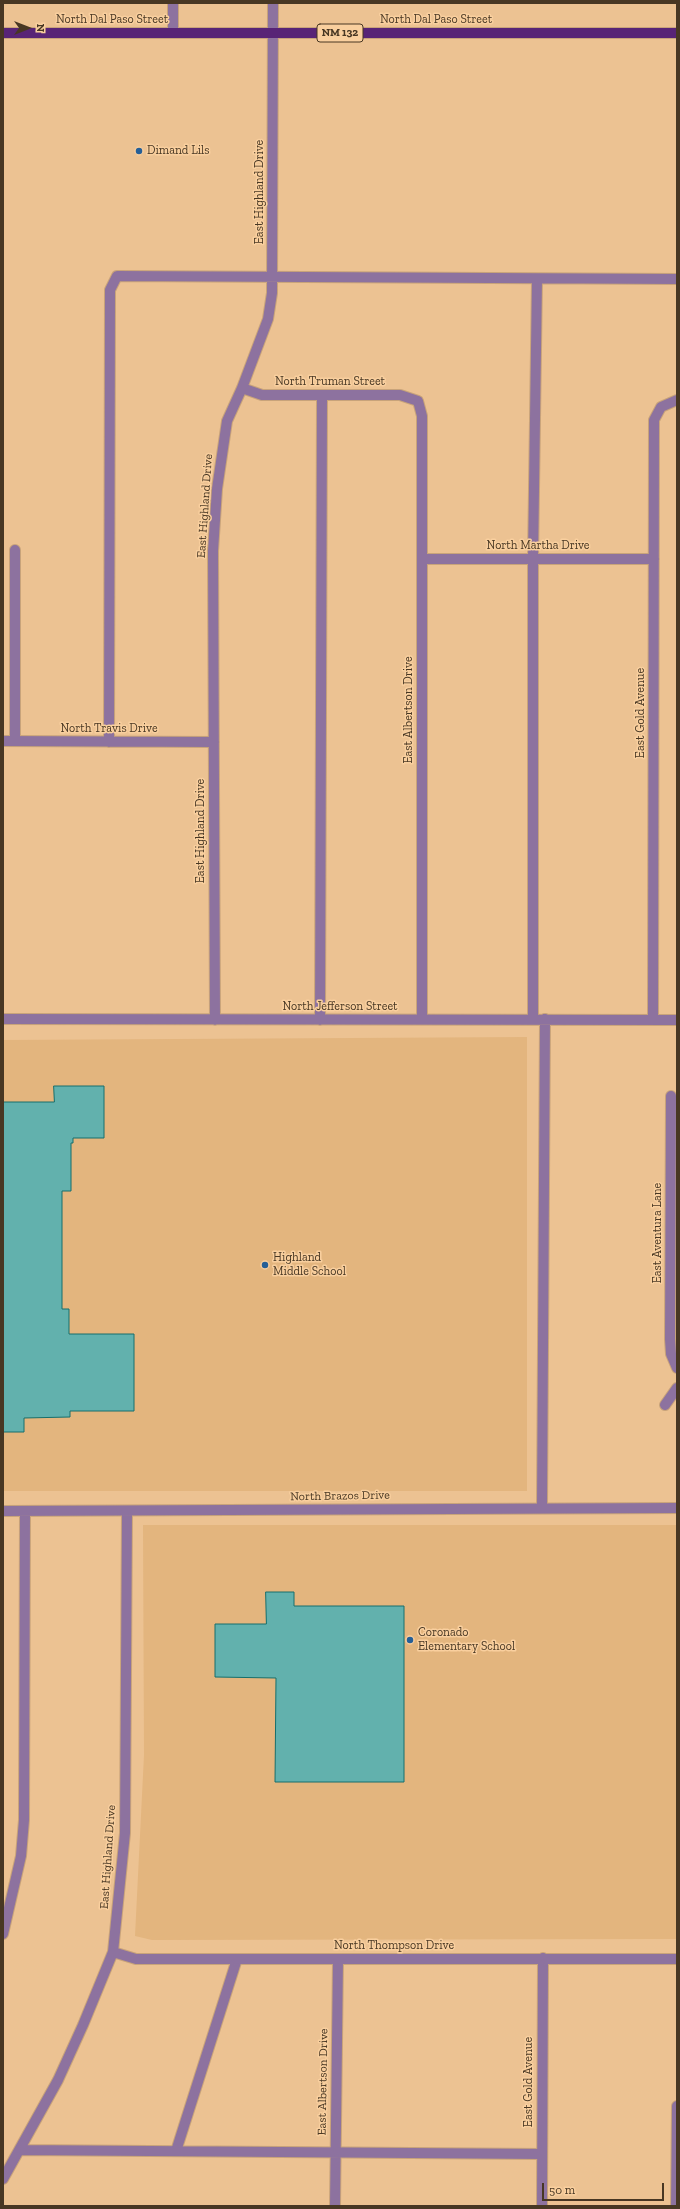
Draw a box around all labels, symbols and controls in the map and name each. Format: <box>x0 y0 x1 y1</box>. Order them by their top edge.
north arrow <box>8 8 48 48</box>
street label: North Dal Paso Street <box>56 13 168 27</box>
street label: North Dal Paso Street <box>380 13 492 27</box>
text: N <box>34 24 47 32</box>
road number: NM 132 <box>317 24 363 42</box>
street label: East Highland Drive <box>253 140 267 244</box>
place label: Dimand Lils <box>147 144 210 158</box>
marker: Dimand Lils <box>134 146 144 156</box>
street label: North Truman Street <box>275 375 385 389</box>
street label: East Highland Drive <box>194 453 216 559</box>
street label: North Martha Drive <box>487 539 589 553</box>
street label: East Albertson Drive <box>402 656 416 764</box>
street label: East Gold Avenue <box>634 668 648 758</box>
street label: North Travis Drive <box>60 722 158 736</box>
street label: East Highland Drive <box>194 779 208 883</box>
street label: North Jefferson Street <box>282 1000 398 1014</box>
street label: East Aventura Lane <box>651 1183 665 1283</box>
place label: Highland Middle School <box>273 1251 346 1279</box>
marker: Highland Middle School <box>260 1260 270 1270</box>
street label: North Brazos Drive <box>290 1488 390 1504</box>
place label: Coronado Elementary School <box>418 1626 515 1654</box>
marker: Coronado Elementary School <box>405 1635 415 1645</box>
street label: East Highland Drive <box>97 1804 119 1910</box>
street label: North Thompson Drive <box>334 1939 454 1953</box>
street label: East Albertson Drive <box>315 2028 331 2136</box>
street label: East Gold Avenue <box>522 2037 536 2127</box>
scale bar <box>544 2175 666 2201</box>
text: 50 m <box>549 2183 575 2197</box>

